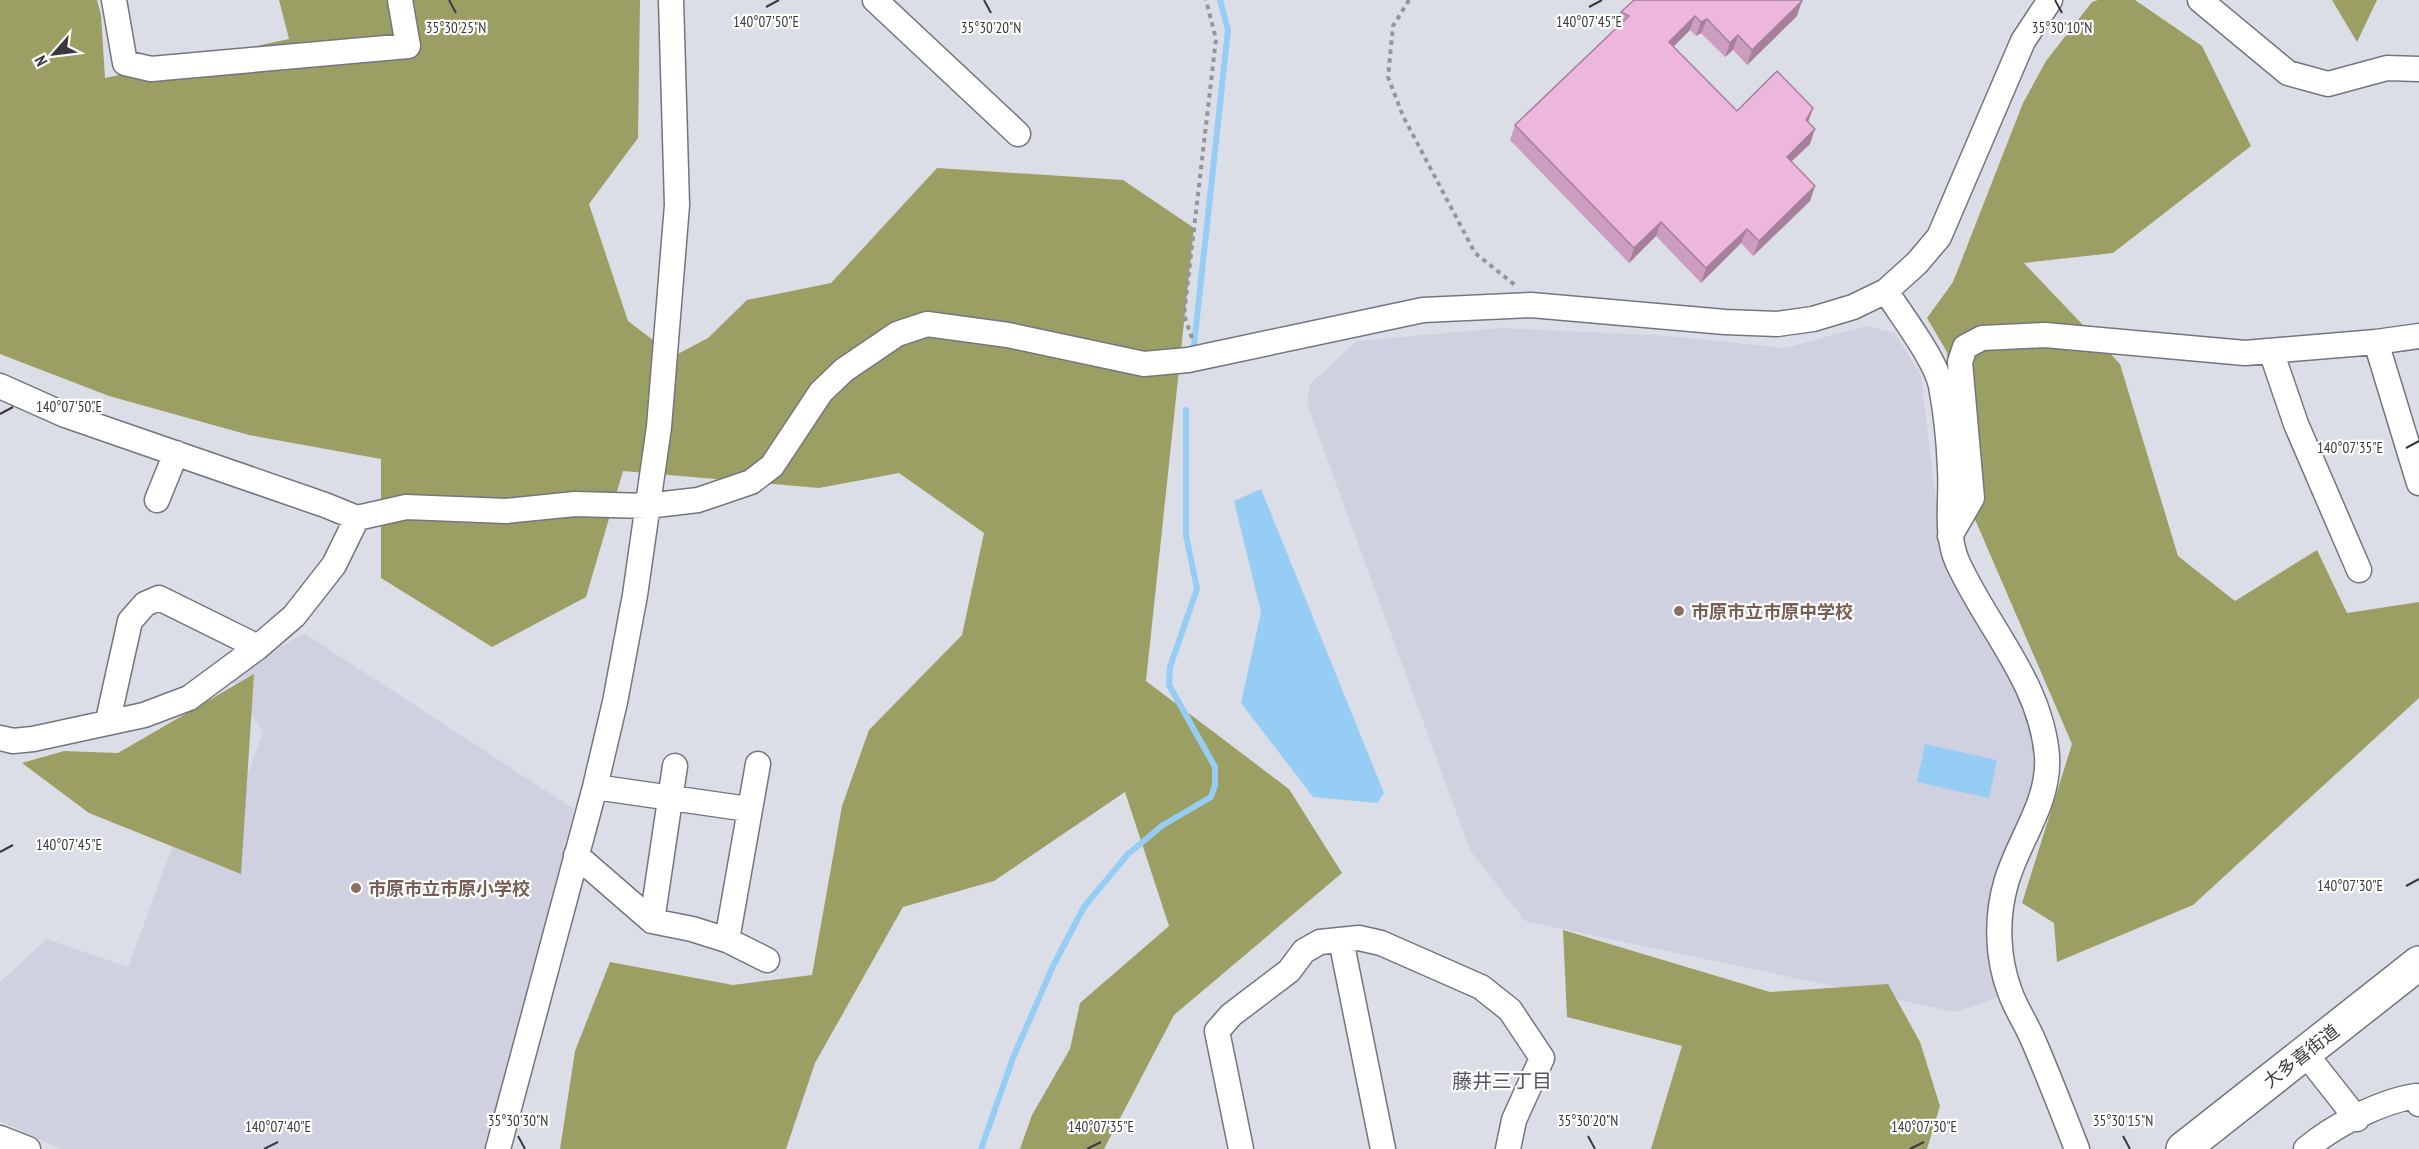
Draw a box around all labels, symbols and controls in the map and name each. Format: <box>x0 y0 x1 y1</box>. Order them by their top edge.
text: 140°07'50"E <box>733 12 799 31</box>
text: 140°07'45"E <box>1556 12 1622 31</box>
text: 35°30'25"N <box>426 18 486 37</box>
text: 35°30'20"N <box>961 18 1021 37</box>
text: 35°30'10"N <box>2032 18 2092 37</box>
north arrow <box>24 24 84 84</box>
text: N <box>30 53 52 70</box>
text: 140°07'50"E <box>36 397 102 416</box>
text: 140°07'35"E <box>2317 438 2383 457</box>
place label: 市原市立市原中学校 <box>1691 600 1853 623</box>
marker: 市原市立市原中学校 <box>1672 604 1686 618</box>
text: 140°07'45"E <box>36 835 102 854</box>
text: 140°07'30"E <box>2317 876 2383 895</box>
place label: 市原市立市原小学校 <box>368 877 530 900</box>
marker: 市原市立市原小学校 <box>349 881 363 895</box>
street label: 大多喜街道 <box>2258 1019 2344 1093</box>
district label: 藤井三丁目 <box>1452 1068 1552 1094</box>
text: 35°30'30"N <box>488 1111 548 1130</box>
text: 35°30'20"N <box>1558 1111 1618 1130</box>
text: 35°30'15"N <box>2093 1111 2153 1130</box>
text: 140°07'40"E <box>245 1117 311 1136</box>
text: 140°07'35"E <box>1068 1117 1134 1136</box>
text: 140°07'30"E <box>1891 1117 1957 1136</box>

